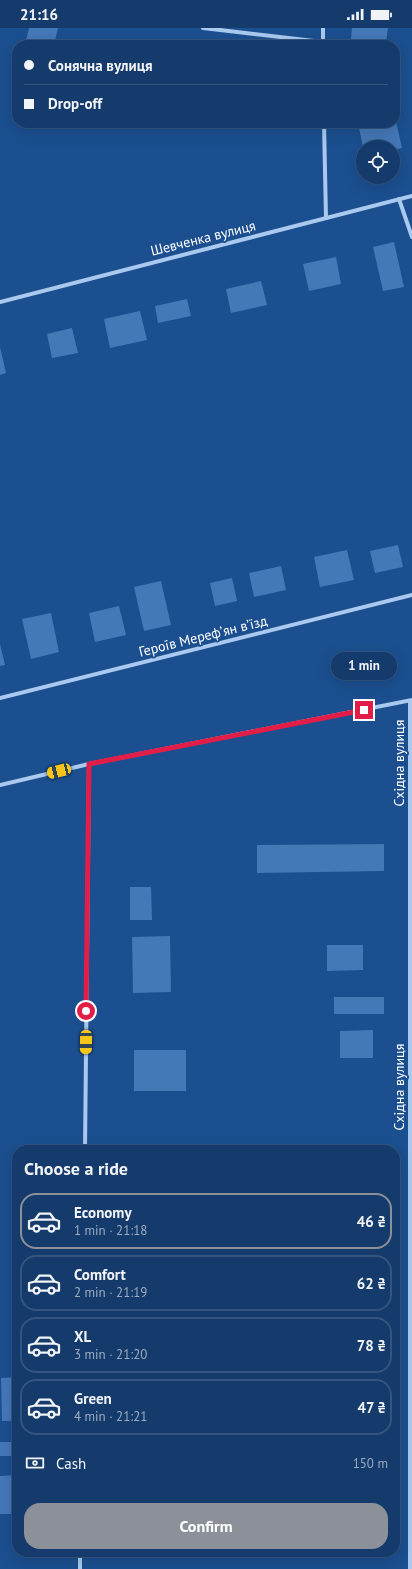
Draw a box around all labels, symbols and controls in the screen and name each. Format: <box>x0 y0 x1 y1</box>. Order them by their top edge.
text: 21:16 <box>20 5 58 24</box>
text: Сонячна вулиця <box>48 56 153 75</box>
text: Drop-off <box>48 94 102 113</box>
map controls <box>356 140 400 184</box>
button: locate <box>356 140 400 184</box>
street label: Шевченка вулиця <box>149 216 257 260</box>
street label: Героїв Мерефʼян вʼїзд <box>137 611 269 661</box>
callout: 1 min <box>331 652 397 680</box>
text: 1 min <box>348 657 380 674</box>
route end <box>355 701 373 719</box>
street label: Східна вулиця <box>390 720 408 806</box>
car <box>46 762 72 780</box>
route start <box>77 1002 95 1020</box>
car <box>80 1030 92 1054</box>
street label: Східна вулиця <box>390 1044 408 1130</box>
text: Choose a ride <box>24 1157 128 1180</box>
icon: car <box>26 1203 62 1239</box>
text: Economy <box>74 1203 132 1222</box>
text: 46 ₴ <box>357 1212 386 1231</box>
text: 1 min · 21:18 <box>74 1222 147 1239</box>
icon: car <box>26 1265 62 1301</box>
text: Comfort <box>74 1265 126 1284</box>
text: 62 ₴ <box>357 1274 386 1293</box>
text: 2 min · 21:19 <box>74 1284 147 1301</box>
icon: car <box>26 1327 62 1363</box>
text: XL <box>74 1327 91 1346</box>
text: 78 ₴ <box>357 1336 386 1355</box>
text: 3 min · 21:20 <box>74 1346 147 1363</box>
icon: car <box>26 1389 62 1425</box>
text: Green <box>74 1389 112 1408</box>
text: 47 ₴ <box>357 1398 386 1417</box>
text: 4 min · 21:21 <box>74 1408 147 1425</box>
icon: cash <box>24 1452 46 1474</box>
text: Cash <box>56 1454 86 1473</box>
text: 150 m <box>353 1455 388 1472</box>
button: Confirm <box>24 1503 388 1549</box>

